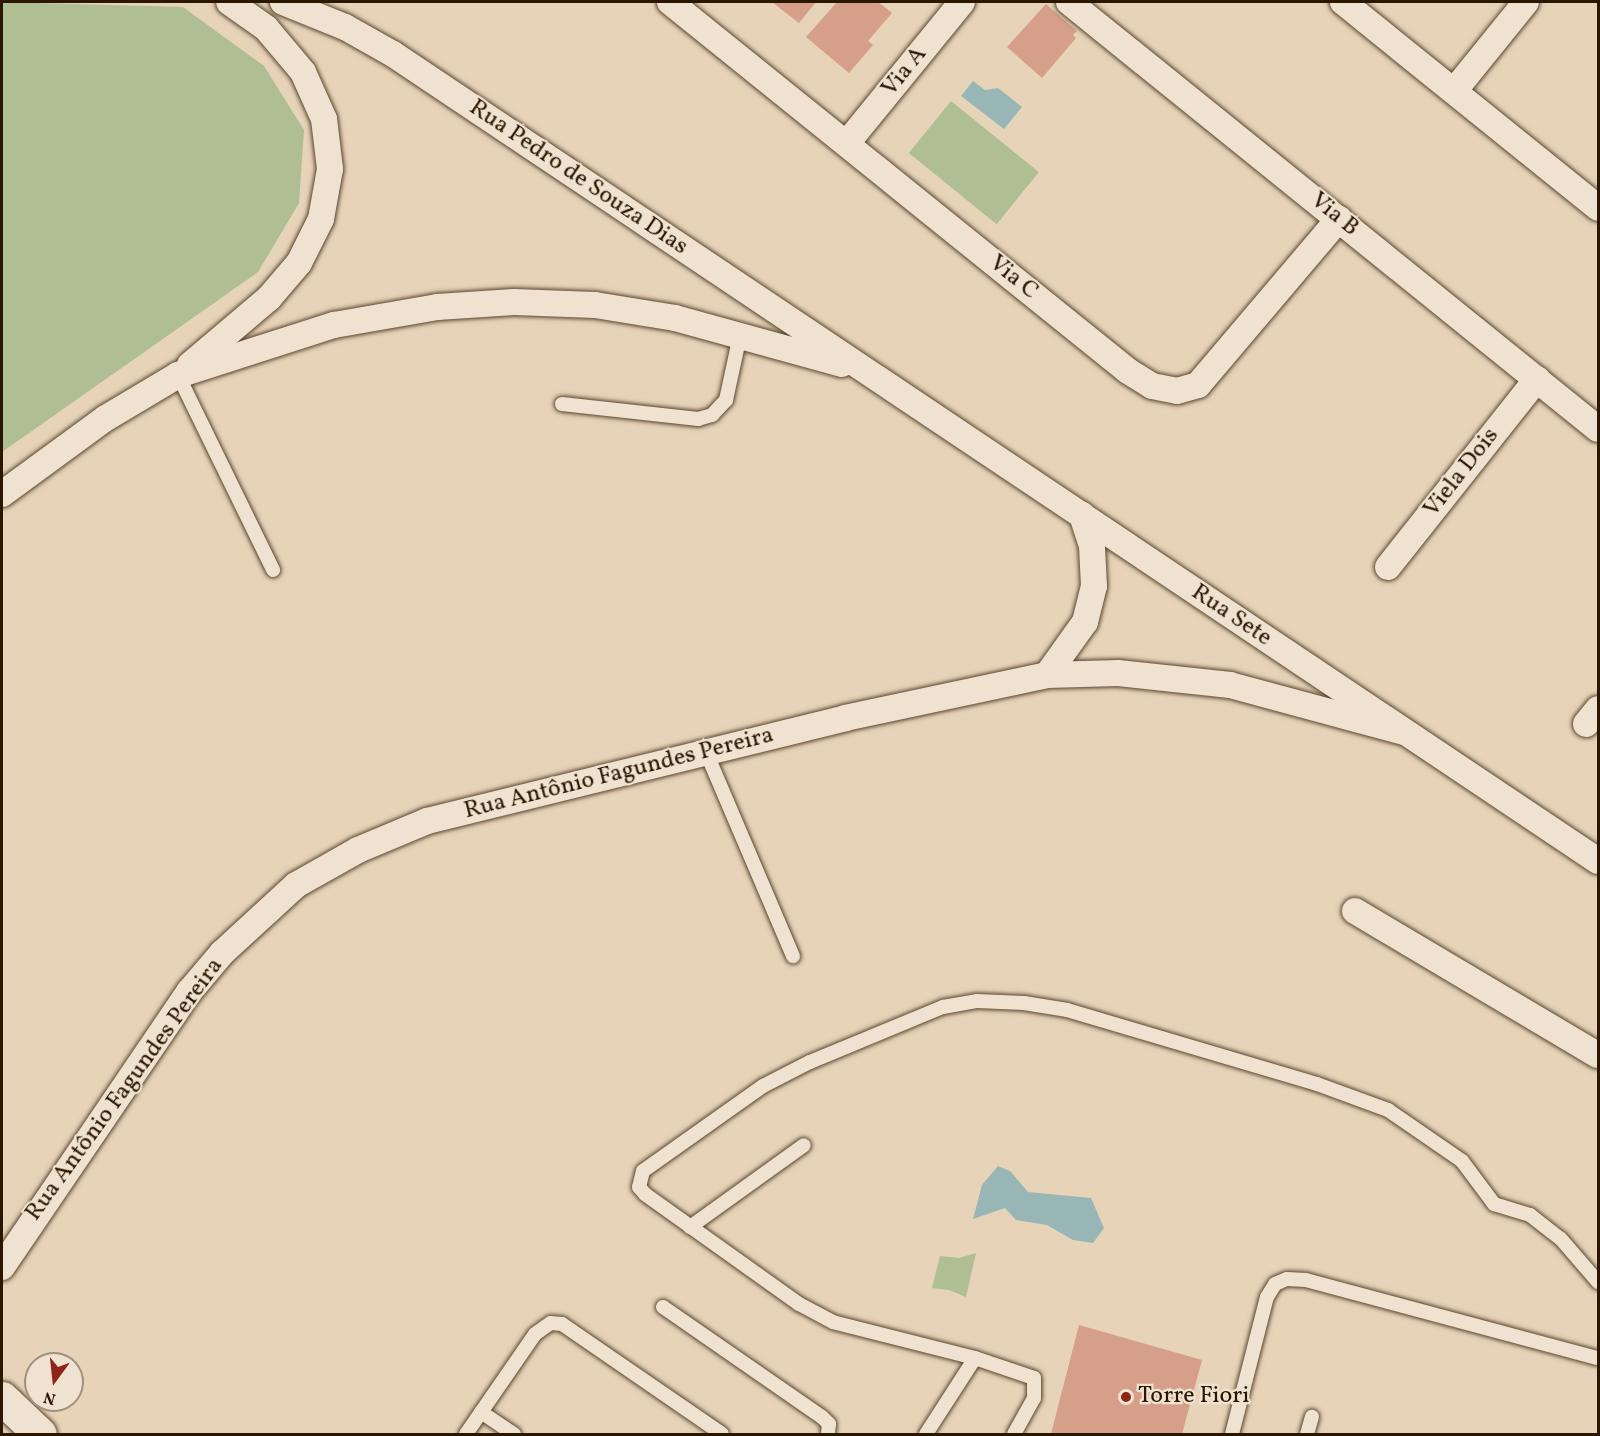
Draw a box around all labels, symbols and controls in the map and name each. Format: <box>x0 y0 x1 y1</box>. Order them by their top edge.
street label: Via A <box>876 41 934 103</box>
street label: Rua Pedro de Souza Dias <box>463 94 693 262</box>
street label: Via B <box>1304 187 1364 243</box>
street label: Via C <box>983 250 1043 306</box>
street label: Viela Dois <box>1418 423 1506 523</box>
street label: Rua Sete <box>1185 579 1277 653</box>
street label: Rua Antônio Fagundes Pereira <box>461 722 777 826</box>
street label: Rua Antônio Fagundes Pereira <box>20 953 230 1227</box>
north arrow <box>24 1352 84 1412</box>
place label: Torre Fiori <box>1138 1383 1249 1411</box>
text: N <box>41 1385 58 1410</box>
marker: Torre Fiori <box>1119 1390 1133 1404</box>

